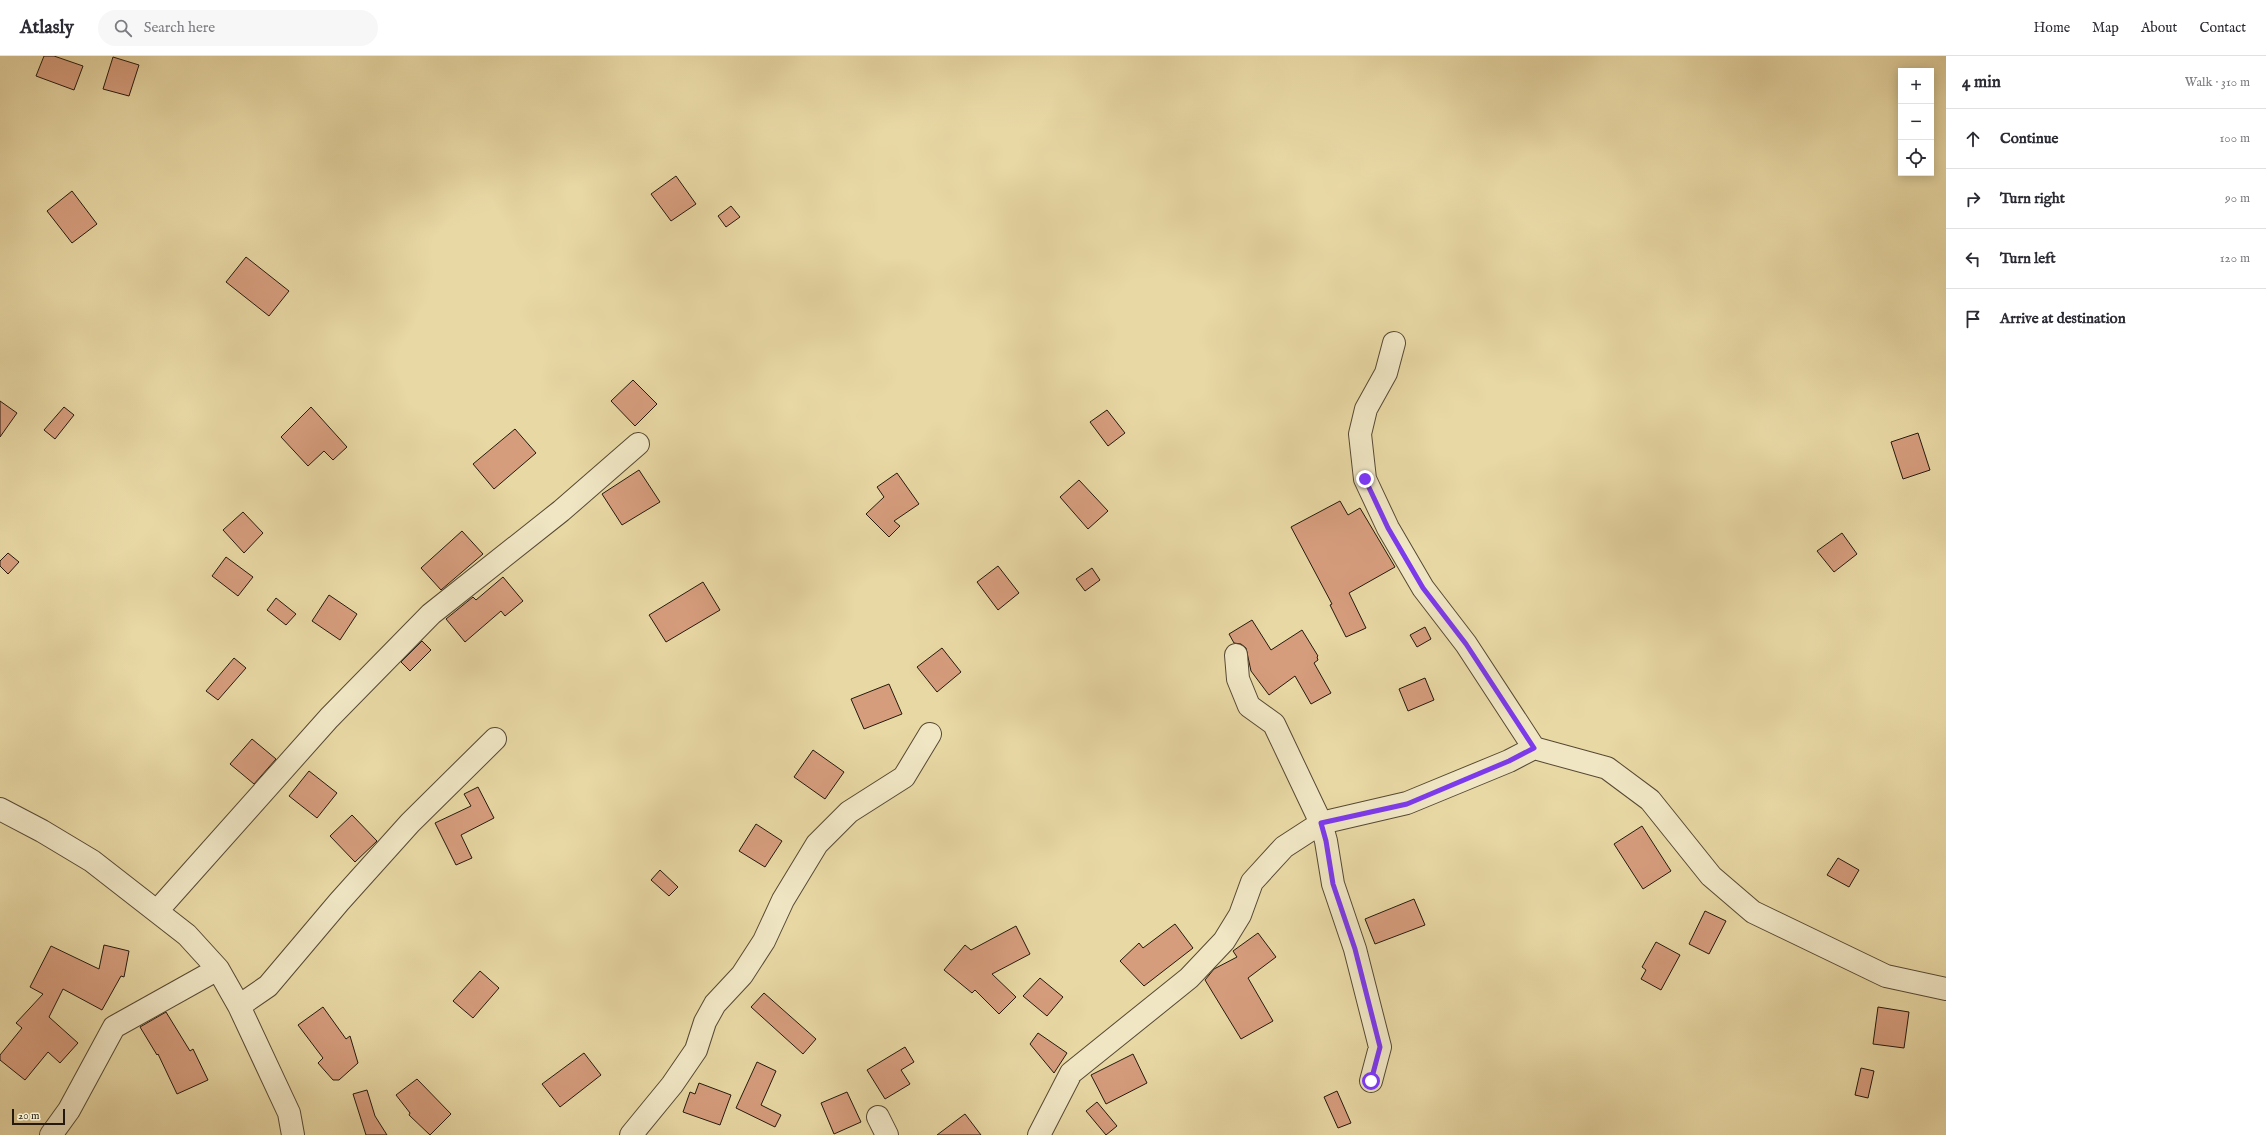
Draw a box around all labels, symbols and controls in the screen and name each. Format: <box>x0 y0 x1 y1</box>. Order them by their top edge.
search box <box>98 10 378 46</box>
text: Atlasly <box>20 16 74 40</box>
icon: search <box>112 17 134 39</box>
text: Search here <box>144 18 215 37</box>
text: Home <box>2034 19 2070 37</box>
text: Map <box>2092 19 2119 37</box>
text: About <box>2141 19 2177 37</box>
text: Contact <box>2199 19 2246 37</box>
map controls <box>1898 68 1934 176</box>
button: + <box>1898 68 1934 104</box>
text: 4 min <box>1962 72 2001 93</box>
text: Walk · 310 m <box>2185 74 2250 91</box>
button: − <box>1898 104 1934 140</box>
icon: ahead <box>1962 128 1984 150</box>
text: Continue <box>2000 129 2058 148</box>
text: 100 m <box>2220 130 2250 147</box>
button: locate <box>1898 140 1934 176</box>
icon: right <box>1962 188 1984 210</box>
text: Turn right <box>2000 189 2065 208</box>
text: 90 m <box>2225 190 2250 207</box>
icon: left <box>1962 248 1984 270</box>
text: Turn left <box>2000 249 2056 268</box>
text: 120 m <box>2220 250 2250 267</box>
icon: arrive <box>1962 308 1984 330</box>
text: Arrive at destination <box>2000 309 2126 328</box>
route end <box>1356 470 1374 488</box>
route start <box>1362 1072 1380 1090</box>
scale bar <box>12 1107 65 1126</box>
text: 20 m <box>18 1109 39 1123</box>

